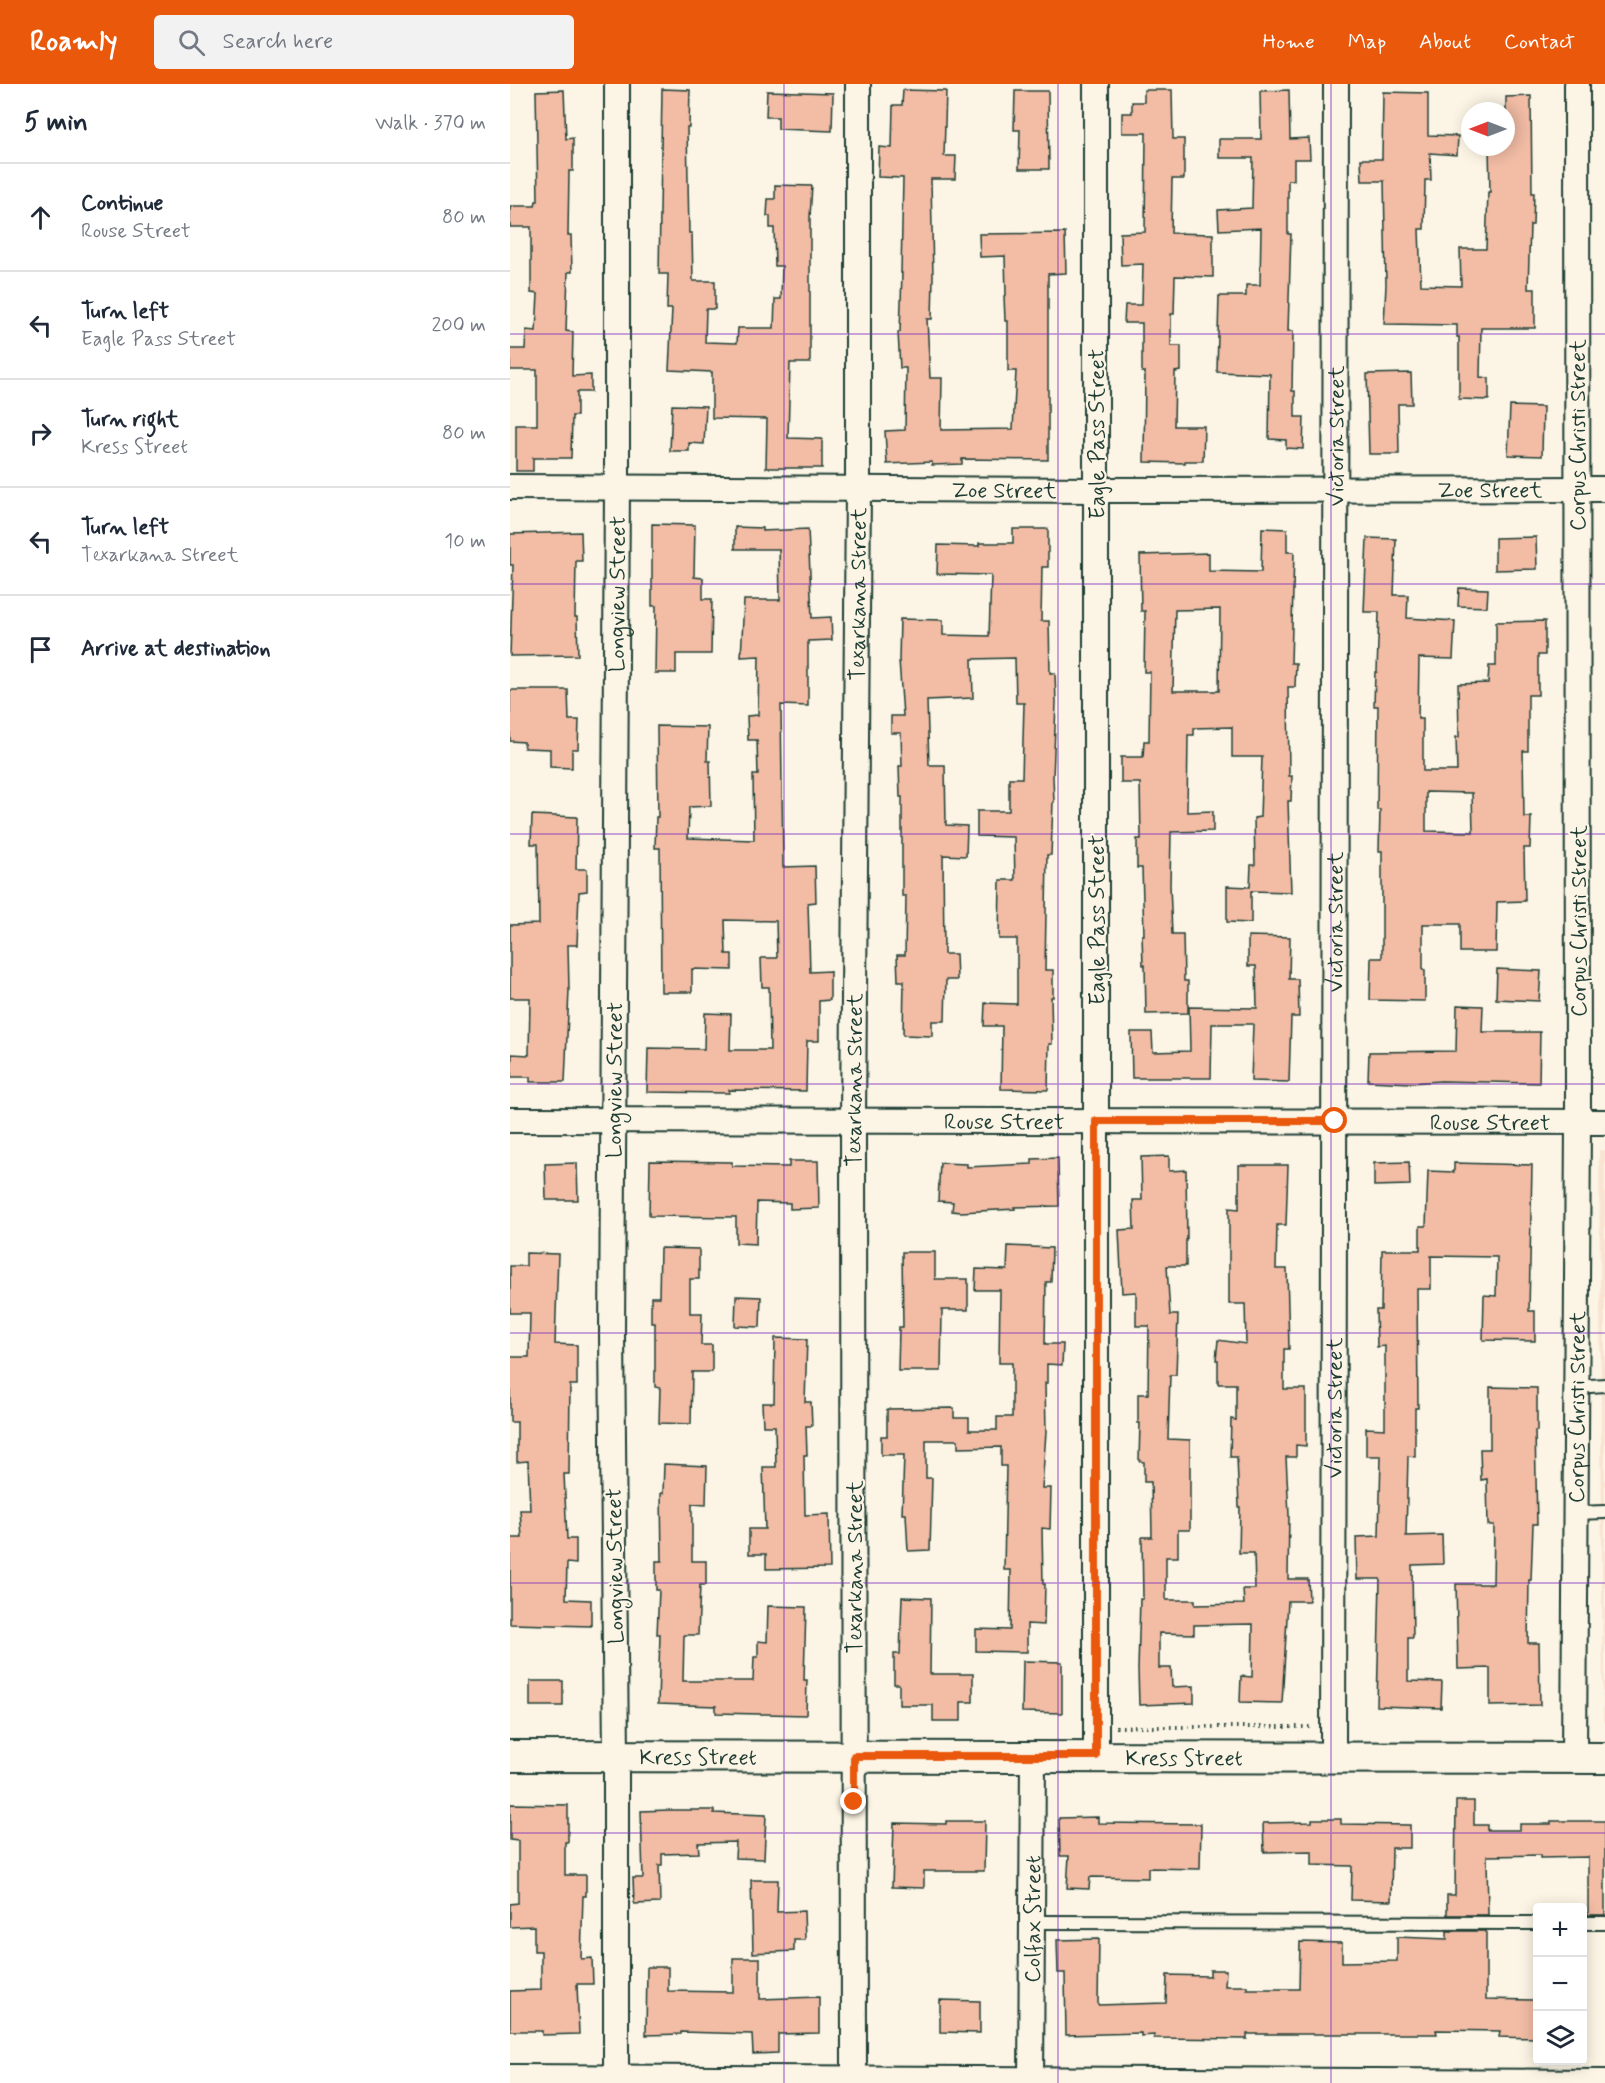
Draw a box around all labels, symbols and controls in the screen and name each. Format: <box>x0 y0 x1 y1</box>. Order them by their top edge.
search box <box>154 15 574 69</box>
text: Roamly <box>30 24 118 61</box>
icon: search <box>175 26 208 59</box>
text: Search here <box>223 28 333 56</box>
text: Home <box>1263 28 1315 56</box>
text: Map <box>1348 28 1386 56</box>
text: About <box>1419 28 1471 56</box>
text: Contact <box>1504 28 1575 56</box>
north arrow <box>1461 102 1515 156</box>
text: 5 min <box>24 106 88 140</box>
text: Walk · 370 m <box>375 110 486 137</box>
text: Continue <box>81 190 163 218</box>
icon: ahead <box>24 201 57 234</box>
text: 80 m <box>442 204 486 231</box>
text: Rouse Street <box>81 218 191 245</box>
text: Turn left <box>81 298 169 326</box>
icon: left <box>24 309 57 342</box>
text: 200 m <box>431 312 486 339</box>
text: Eagle Pass Street <box>81 326 236 353</box>
street label: Corpus Christi Street <box>1565 339 1593 531</box>
street label: Eagle Pass Street <box>1084 349 1113 519</box>
street label: Victoria Street <box>1323 365 1351 507</box>
text: Turn right <box>81 406 179 434</box>
icon: right <box>24 417 57 450</box>
text: 80 m <box>442 420 486 447</box>
text: Kress Street <box>81 434 188 461</box>
street label: Zoe Street <box>951 477 1057 506</box>
street label: Zoe Street <box>1438 477 1543 505</box>
street label: Texarkana Street <box>844 507 874 681</box>
text: Turn left <box>81 514 169 542</box>
street label: Longview Street <box>604 516 635 672</box>
icon: left <box>24 525 57 558</box>
text: 10 m <box>444 528 486 555</box>
text: Texarkana Street <box>81 542 238 569</box>
icon: arrive <box>24 633 57 666</box>
text: Arrive at destination <box>81 635 271 663</box>
street label: Corpus Christi Street <box>1566 825 1594 1017</box>
street label: Eagle Pass Street <box>1084 835 1113 1005</box>
street label: Victoria Street <box>1322 851 1351 993</box>
street label: Texarkana Street <box>841 993 870 1167</box>
street label: Longview Street <box>601 1002 632 1158</box>
route start <box>1321 1107 1347 1133</box>
street label: Rouse Street <box>944 1109 1064 1137</box>
street label: Rouse Street <box>1430 1110 1550 1138</box>
street label: Corpus Christi Street <box>1564 1311 1593 1503</box>
street label: Victoria Street <box>1322 1337 1350 1479</box>
street label: Texarkana Street <box>842 1480 870 1654</box>
street label: Longview Street <box>601 1488 634 1644</box>
street label: Kress Street <box>639 1744 757 1772</box>
street label: Kress Street <box>1125 1745 1243 1773</box>
route end <box>840 1788 866 1814</box>
street label: Colfax Street <box>1020 1855 1048 1983</box>
map controls <box>1533 1903 1587 2065</box>
button: + <box>1533 1903 1587 1957</box>
button: − <box>1533 1957 1587 2011</box>
button: layers <box>1533 2011 1587 2065</box>

